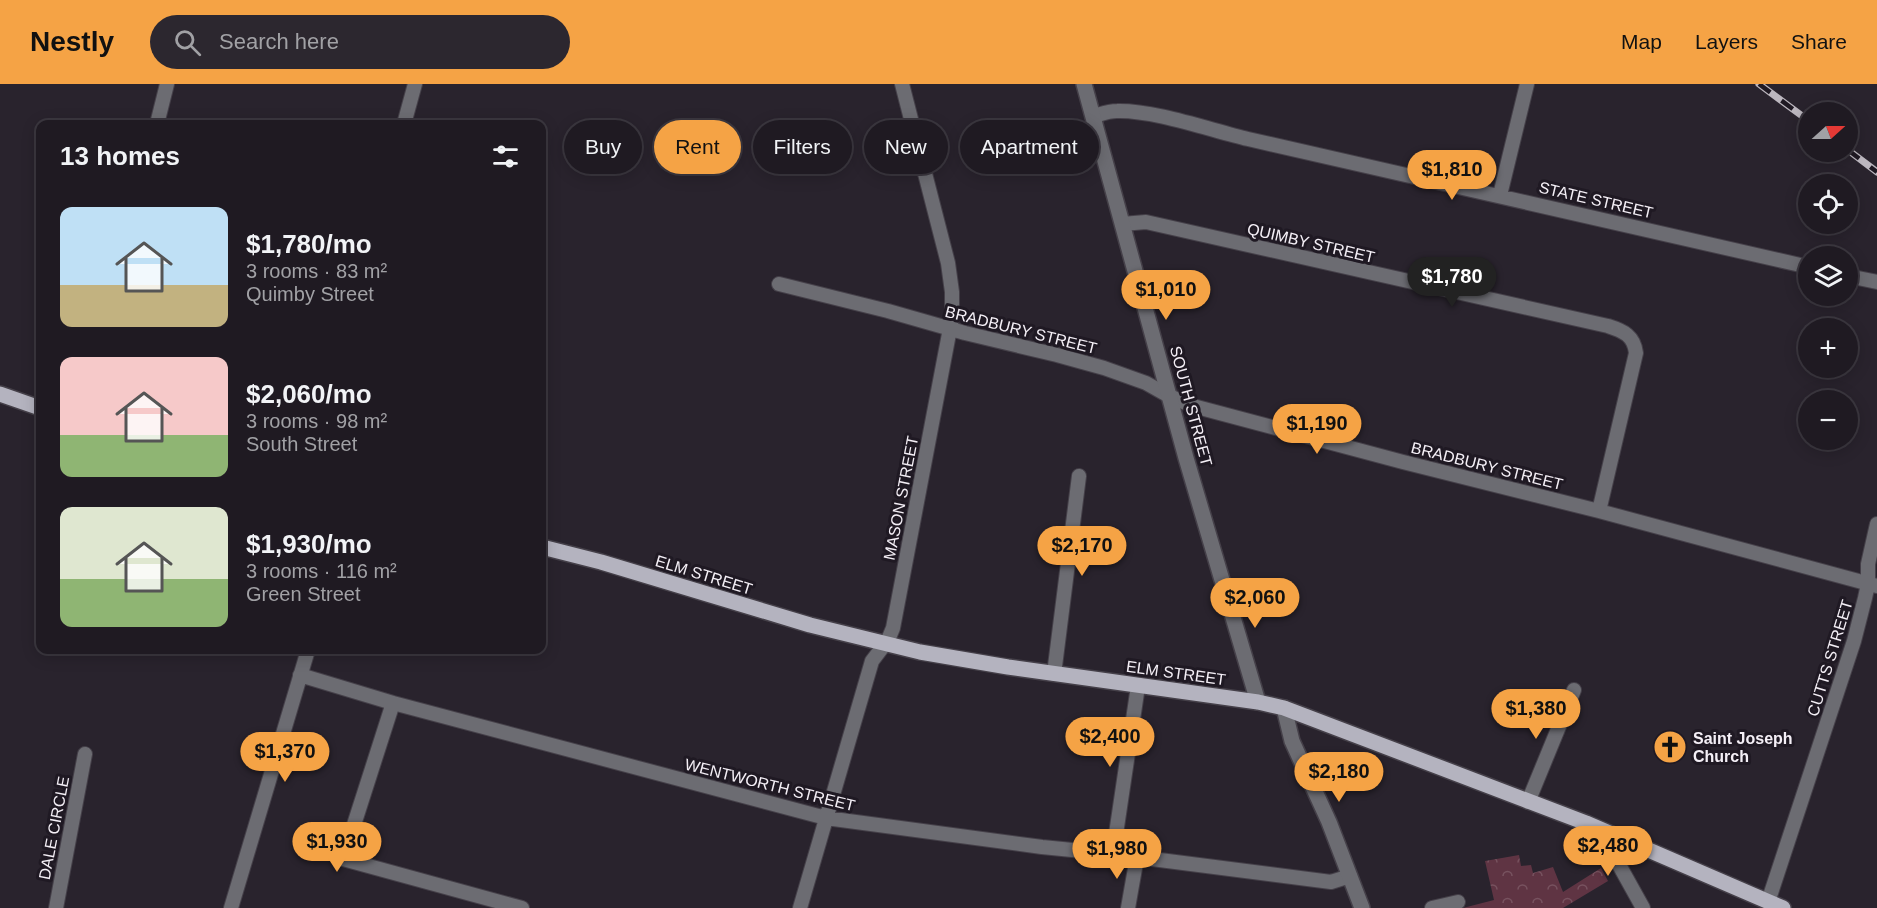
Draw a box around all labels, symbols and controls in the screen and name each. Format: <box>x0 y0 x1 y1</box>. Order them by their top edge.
search box <box>150 15 570 69</box>
text: Nestly <box>30 26 114 57</box>
icon: search <box>171 26 204 59</box>
text: Search here <box>219 29 339 54</box>
text: Map <box>1621 30 1662 53</box>
text: Layers <box>1695 30 1758 53</box>
text: Share <box>1791 30 1847 53</box>
north arrow <box>1798 102 1858 162</box>
map controls <box>1798 102 1858 450</box>
chip: Buy <box>564 120 642 174</box>
chip: Rent <box>654 120 741 174</box>
chip: Filters <box>753 120 852 174</box>
chip: New <box>864 120 948 174</box>
chip: Apartment <box>960 120 1099 174</box>
icon: filters <box>489 140 522 173</box>
text: 13 homes <box>60 141 180 171</box>
pin: $1,810 <box>1403 150 1501 201</box>
text: $1,810 <box>1421 158 1483 180</box>
button: locate <box>1798 174 1858 234</box>
street label: STATE STREET <box>1537 179 1655 221</box>
street label: QUIMBY STREET <box>1246 220 1377 266</box>
text: $1,780/mo <box>246 229 372 259</box>
icon: home <box>108 231 180 303</box>
button: layers <box>1798 246 1858 306</box>
pin: $1,780 <box>1403 257 1501 308</box>
text: 3 rooms · 83 m² <box>246 260 387 282</box>
text: $1,780 <box>1421 265 1483 287</box>
pin: $1,010 <box>1117 270 1215 321</box>
text: $1,010 <box>1135 278 1197 300</box>
text: Quimby Street <box>246 283 374 305</box>
street label: BRADBURY STREET <box>943 303 1099 357</box>
button: + <box>1798 318 1858 378</box>
street label: SOUTH STREET <box>1167 344 1215 468</box>
text: $2,060/mo <box>246 379 372 409</box>
icon: home <box>108 381 180 453</box>
button: − <box>1798 390 1858 450</box>
pin: $1,190 <box>1268 404 1366 455</box>
text: 3 rooms · 98 m² <box>246 410 387 432</box>
text: $1,190 <box>1286 412 1348 434</box>
text: South Street <box>246 433 357 455</box>
street label: MASON STREET <box>881 434 921 562</box>
street label: BRADBURY STREET <box>1409 439 1565 493</box>
pin: $2,170 <box>1033 526 1131 577</box>
text: $1,930/mo <box>246 529 372 559</box>
icon: home <box>108 531 180 603</box>
text: $2,170 <box>1051 534 1113 556</box>
street label: ELM STREET <box>653 552 755 598</box>
text: 3 rooms · 116 m² <box>246 560 397 582</box>
pin: $2,060 <box>1206 578 1304 629</box>
text: Green Street <box>246 583 361 605</box>
text: $2,060 <box>1224 586 1286 608</box>
street label: CUTTS STREET <box>1804 597 1856 718</box>
street label: ELM STREET <box>1125 658 1227 688</box>
pin: $1,380 <box>1487 689 1585 740</box>
text: $1,380 <box>1505 697 1567 719</box>
pin: $2,400 <box>1061 717 1159 768</box>
text: $2,400 <box>1079 725 1141 747</box>
church icon: Saint Joseph Church <box>1652 729 1688 765</box>
place label: Saint Joseph Church <box>1693 730 1793 765</box>
pin: $1,370 <box>236 732 334 783</box>
text: $1,370 <box>254 740 316 762</box>
pin: $2,180 <box>1290 752 1388 803</box>
street label: WENTWORTH STREET <box>683 756 857 814</box>
text: $2,180 <box>1308 760 1370 782</box>
street label: DALE CIRCLE <box>36 775 72 881</box>
pin: $1,930 <box>288 822 386 873</box>
pin: $2,480 <box>1559 826 1657 877</box>
pin: $1,980 <box>1068 829 1166 880</box>
text: $1,930 <box>306 830 368 852</box>
text: $2,480 <box>1577 834 1639 856</box>
text: $1,980 <box>1086 837 1148 859</box>

